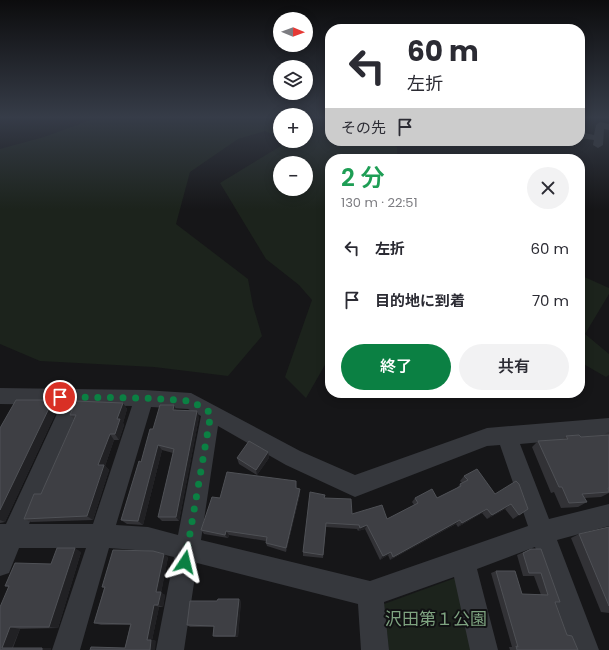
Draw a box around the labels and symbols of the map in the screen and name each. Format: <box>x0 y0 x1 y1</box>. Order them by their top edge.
north arrow <box>273 12 313 52</box>
pin <box>43 380 77 414</box>
position arrow <box>164 541 206 583</box>
park label: 沢田第１公園 <box>385 607 487 631</box>

